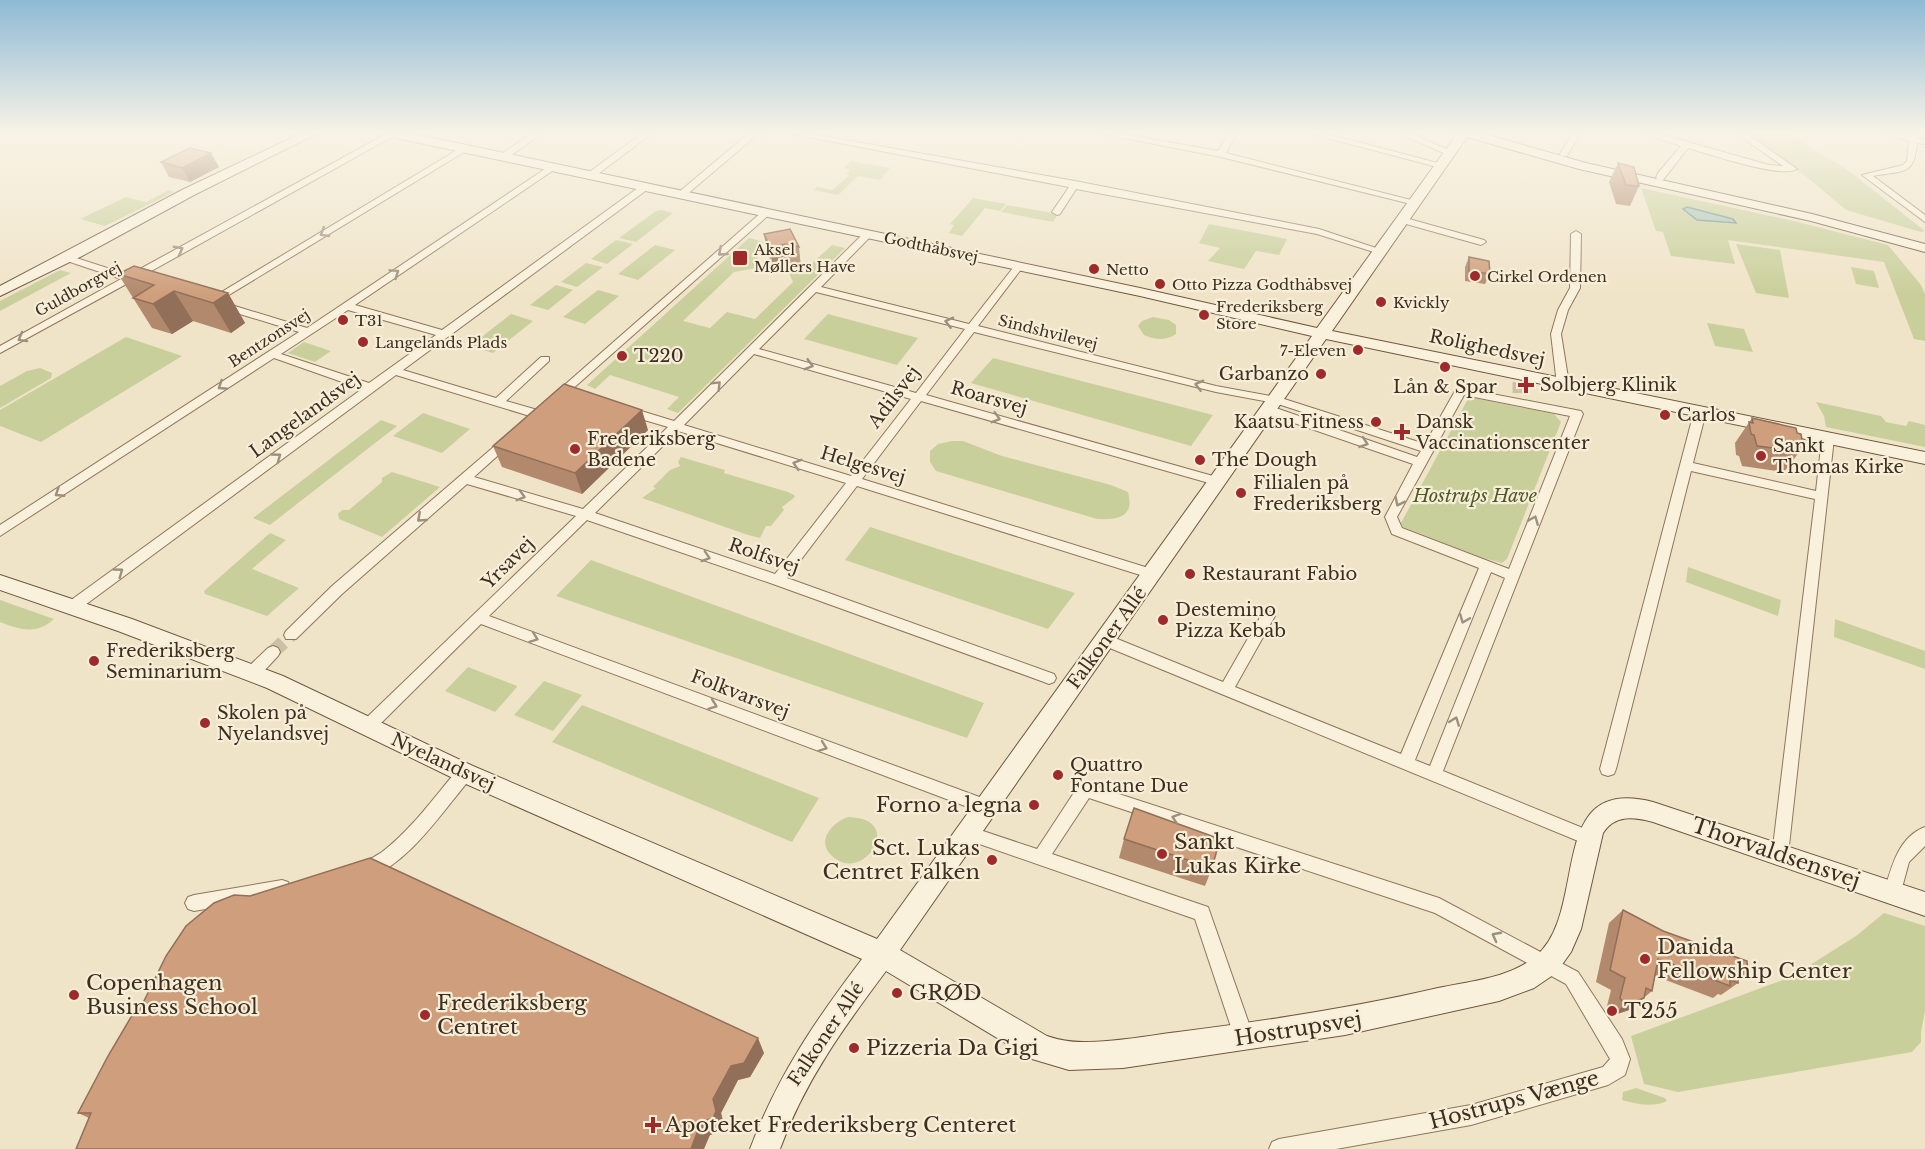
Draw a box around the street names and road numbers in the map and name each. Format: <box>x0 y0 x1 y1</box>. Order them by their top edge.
street label: Godthåbsvej <box>882 228 980 266</box>
street label: Guldborgvej <box>31 257 125 321</box>
street label: Bentzonsvej <box>225 305 313 371</box>
street label: Sindshvilevej <box>996 310 1100 354</box>
street label: Rolighedsvej <box>1427 325 1547 371</box>
street label: Adilsvej <box>863 362 924 433</box>
street label: Langelandsvej <box>245 368 365 462</box>
street label: Roarsvej <box>948 377 1030 419</box>
street label: Helgesvej <box>818 442 908 488</box>
street label: Yrsavej <box>477 532 539 594</box>
street label: Rolfsvej <box>726 534 802 578</box>
street label: Falkoner Allé <box>1063 583 1151 693</box>
street label: Folkvarsvej <box>688 665 792 723</box>
street label: Nyelandsvej <box>388 728 498 796</box>
street label: Thorvaldsensvej <box>1688 812 1864 894</box>
street label: Falkoner Allé <box>783 978 869 1090</box>
street label: Hostrupsvej <box>1233 1006 1363 1052</box>
street label: Hostrups Vænge <box>1426 1065 1602 1135</box>

